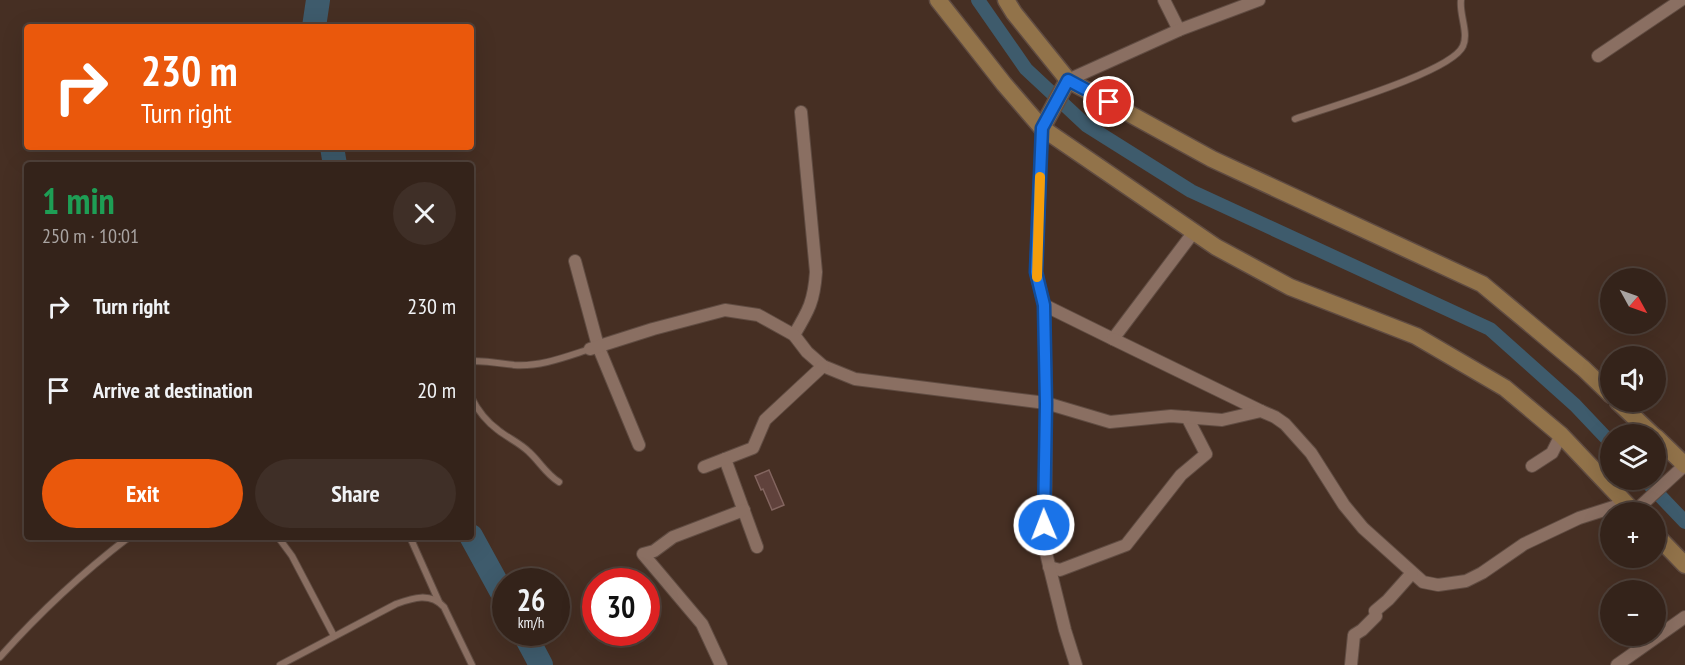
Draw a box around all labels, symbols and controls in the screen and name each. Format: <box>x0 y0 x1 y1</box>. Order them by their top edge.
text: 230 m <box>141 43 238 98</box>
icon: right <box>42 48 120 126</box>
pin <box>1083 76 1134 127</box>
icon: arrive <box>1092 85 1125 118</box>
text: Turn right <box>141 96 232 130</box>
text: 1 min <box>42 177 115 224</box>
button: close <box>393 182 456 245</box>
text: 250 m · 10:01 <box>42 223 139 249</box>
north arrow <box>1600 268 1666 334</box>
map controls <box>1600 268 1666 646</box>
icon: right <box>42 290 75 323</box>
text: Turn right <box>93 292 170 320</box>
text: 230 m <box>407 292 456 320</box>
button: sound <box>1600 346 1666 412</box>
icon: arrive <box>42 374 75 407</box>
text: Arrive at destination <box>93 376 253 404</box>
text: 20 m <box>417 376 456 404</box>
button: layers <box>1600 424 1666 490</box>
button: Exit <box>42 459 243 528</box>
button: Share <box>255 459 456 528</box>
position arrow <box>1012 493 1076 557</box>
button: + <box>1600 502 1666 568</box>
speed limit sign: 30 <box>582 568 660 646</box>
text: 26 <box>517 580 545 619</box>
button: − <box>1600 580 1666 646</box>
text: km/h <box>518 613 544 632</box>

